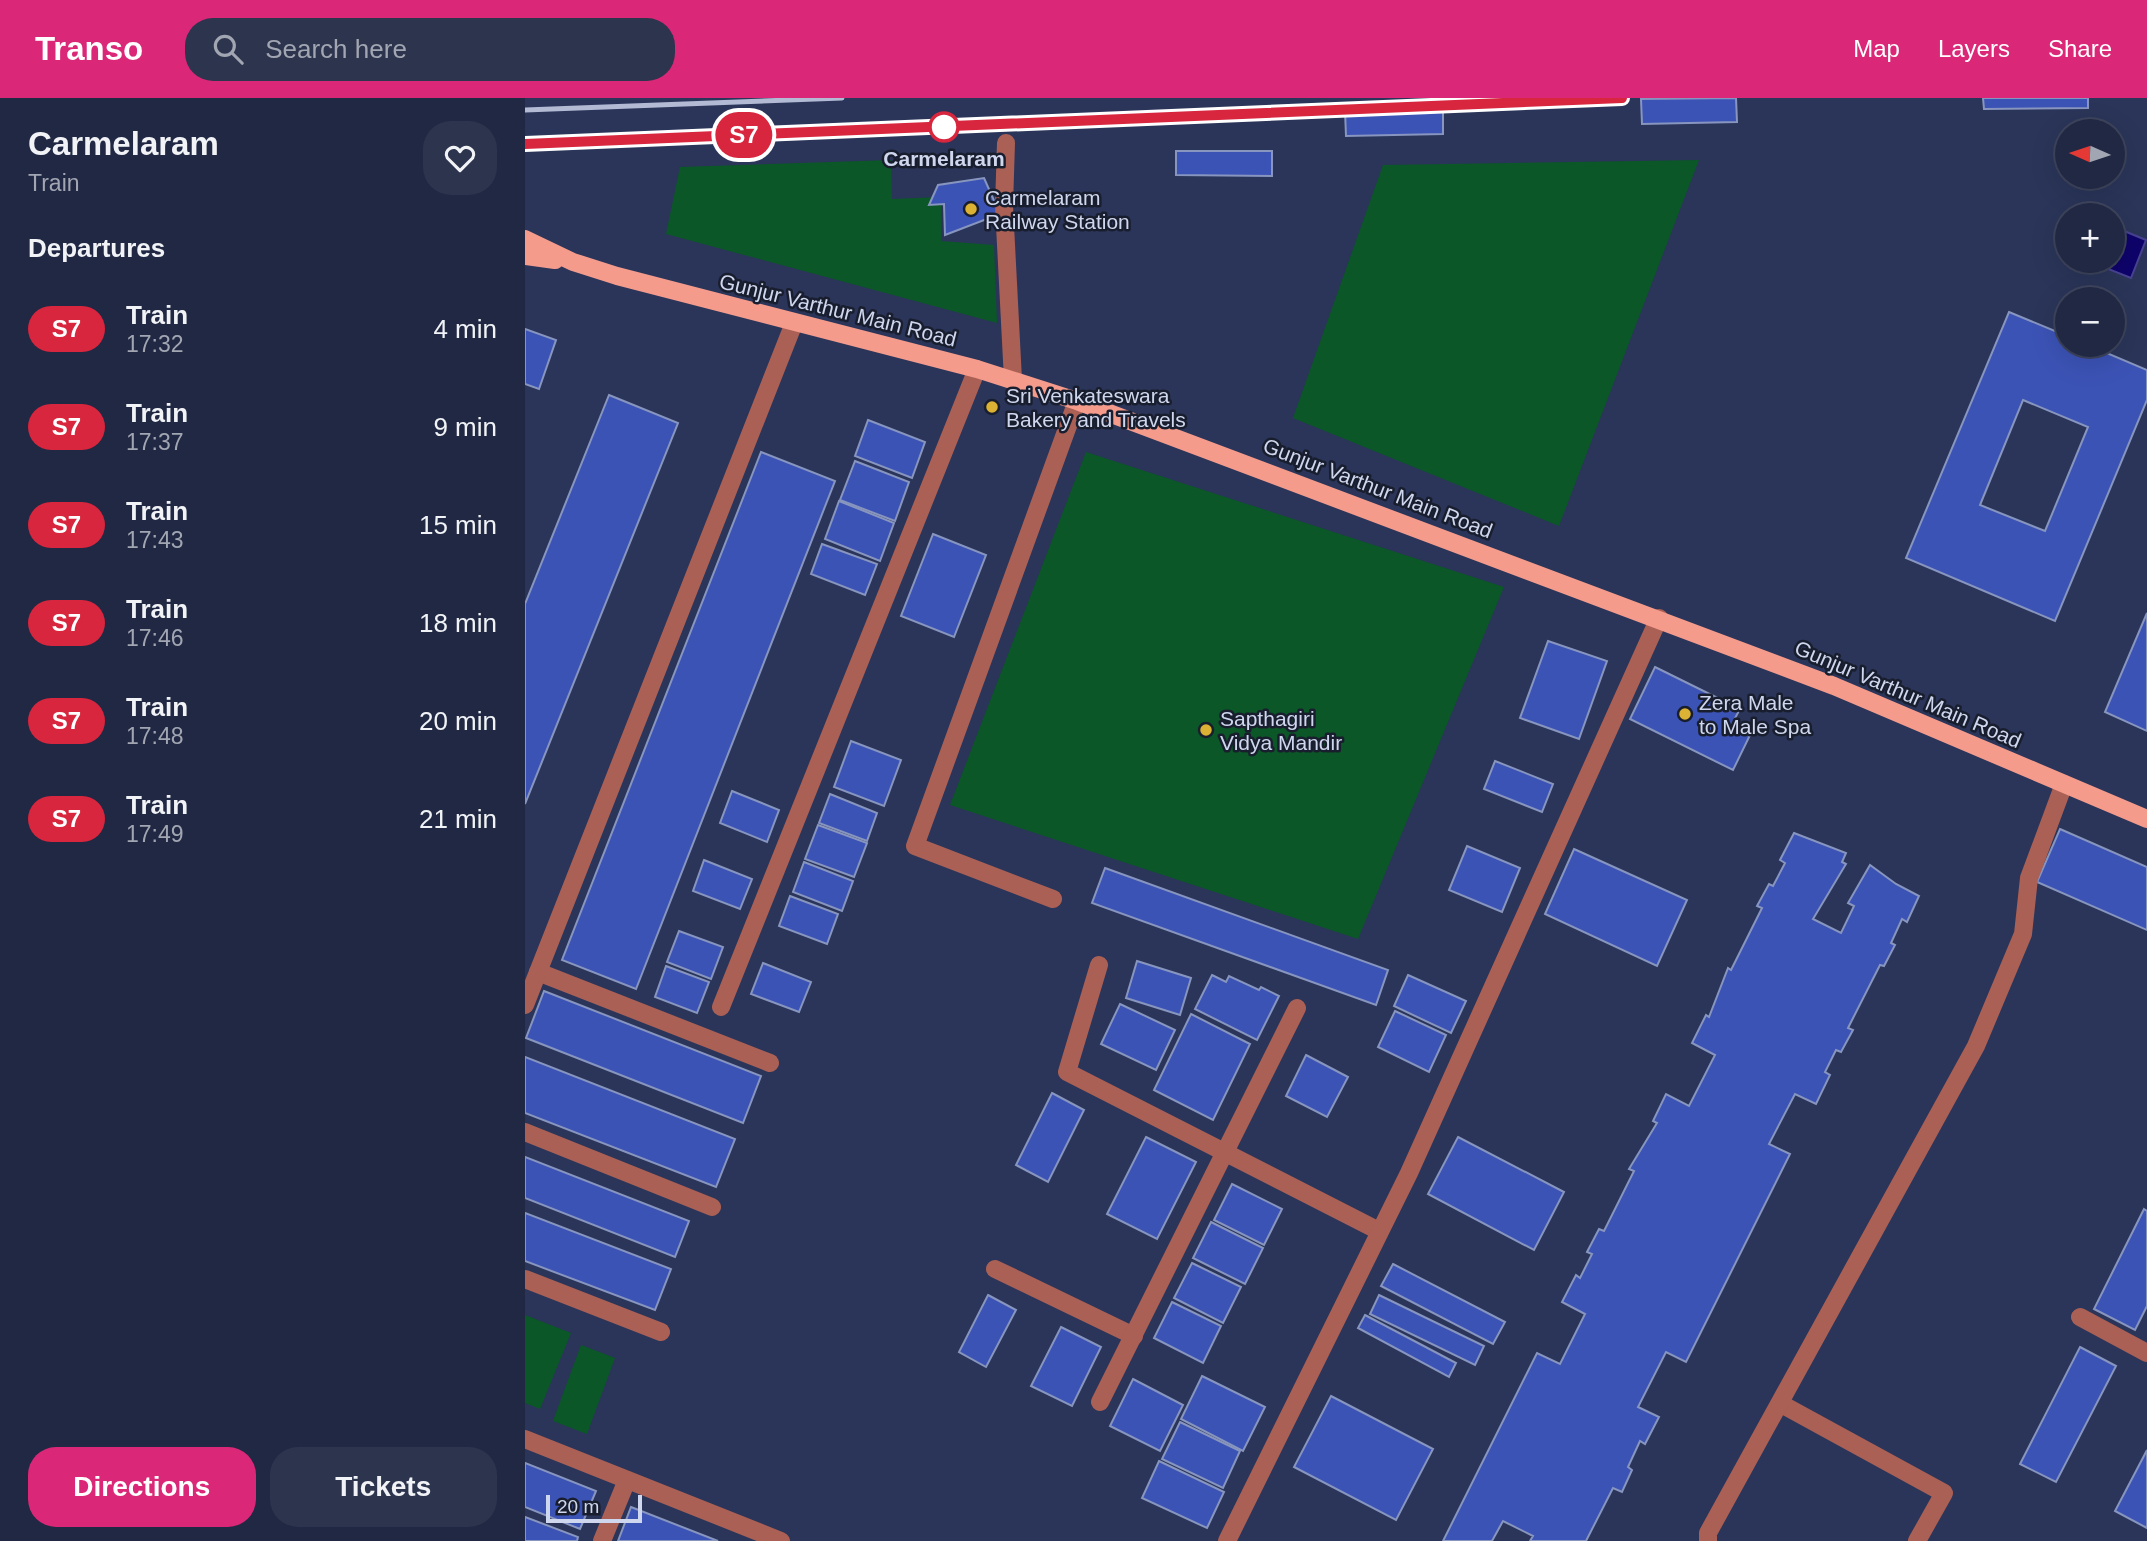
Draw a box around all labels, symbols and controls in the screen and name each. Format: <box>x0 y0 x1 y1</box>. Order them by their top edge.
search box <box>185 18 675 81</box>
text: Transo <box>35 30 143 67</box>
icon: search <box>209 30 247 68</box>
text: Search here <box>265 34 407 64</box>
text: Map <box>1853 35 1900 62</box>
text: Layers <box>1938 35 2010 62</box>
text: Share <box>2048 35 2112 62</box>
line badge: S7 <box>713 112 775 158</box>
marker: Carmelaram <box>929 112 959 142</box>
north arrow <box>2055 119 2125 189</box>
map controls <box>2055 119 2125 357</box>
button: heart <box>423 121 497 195</box>
text: S7 <box>729 121 759 148</box>
text: Carmelaram <box>28 125 219 162</box>
place label: Carmelaram <box>883 147 1005 170</box>
text: Train <box>28 170 80 196</box>
place label: Carmelaram Railway Station <box>985 186 1130 233</box>
marker: Carmelaram Railway Station <box>963 201 979 217</box>
button: + <box>2055 203 2125 273</box>
text: Departures <box>28 233 165 263</box>
street label: Gunjur Varthur Main Road <box>717 269 959 351</box>
button: − <box>2055 287 2125 357</box>
text: Train <box>126 300 188 330</box>
text: 4 min <box>433 314 497 344</box>
text: S7 <box>52 315 81 342</box>
text: 17:32 <box>126 331 184 357</box>
place label: Sri Venkateswara Bakery and Travels <box>1006 384 1186 431</box>
text: Train <box>126 398 188 428</box>
marker: Sri Venkateswara Bakery and Travels <box>984 399 1000 415</box>
text: 9 min <box>433 412 497 442</box>
text: S7 <box>52 413 81 440</box>
text: 17:37 <box>126 429 184 455</box>
street label: Gunjur Varthur Main Road <box>1260 434 1496 542</box>
text: Train <box>126 496 188 526</box>
text: 15 min <box>419 510 497 540</box>
text: S7 <box>52 511 81 538</box>
text: 17:43 <box>126 527 184 553</box>
text: Train <box>126 594 188 624</box>
text: 18 min <box>419 608 497 638</box>
text: S7 <box>52 609 81 636</box>
text: 17:46 <box>126 625 184 651</box>
street label: Gunjur Varthur Main Road <box>1791 636 2025 752</box>
place label: Zera Male to Male Spa <box>1699 691 1811 738</box>
text: Train <box>126 692 188 722</box>
text: 20 min <box>419 706 497 736</box>
marker: Zera Male to Male Spa <box>1677 706 1693 722</box>
text: S7 <box>52 707 81 734</box>
place label: Sapthagiri Vidya Mandir <box>1220 707 1342 754</box>
marker: Sapthagiri Vidya Mandir <box>1198 722 1214 738</box>
text: 17:48 <box>126 723 184 749</box>
text: Train <box>126 790 188 820</box>
text: 21 min <box>419 804 497 834</box>
text: S7 <box>52 805 81 832</box>
text: 17:49 <box>126 821 184 847</box>
button: Directions <box>28 1447 256 1527</box>
button: Tickets <box>270 1447 497 1527</box>
scale bar <box>546 1492 642 1524</box>
text: 20 m <box>557 1496 599 1517</box>

